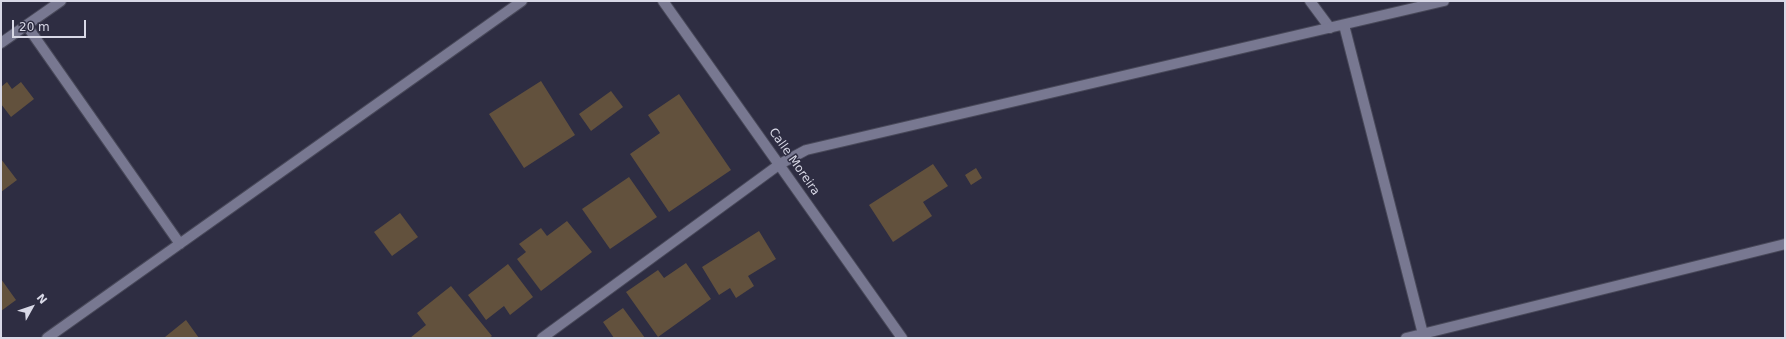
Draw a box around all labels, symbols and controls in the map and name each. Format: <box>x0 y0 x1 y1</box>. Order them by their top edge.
scale bar <box>14 12 88 38</box>
text: 20 m <box>19 20 50 34</box>
street label: Calle Moreira <box>765 126 823 198</box>
north arrow <box>12 287 52 327</box>
text: N <box>34 291 50 307</box>

